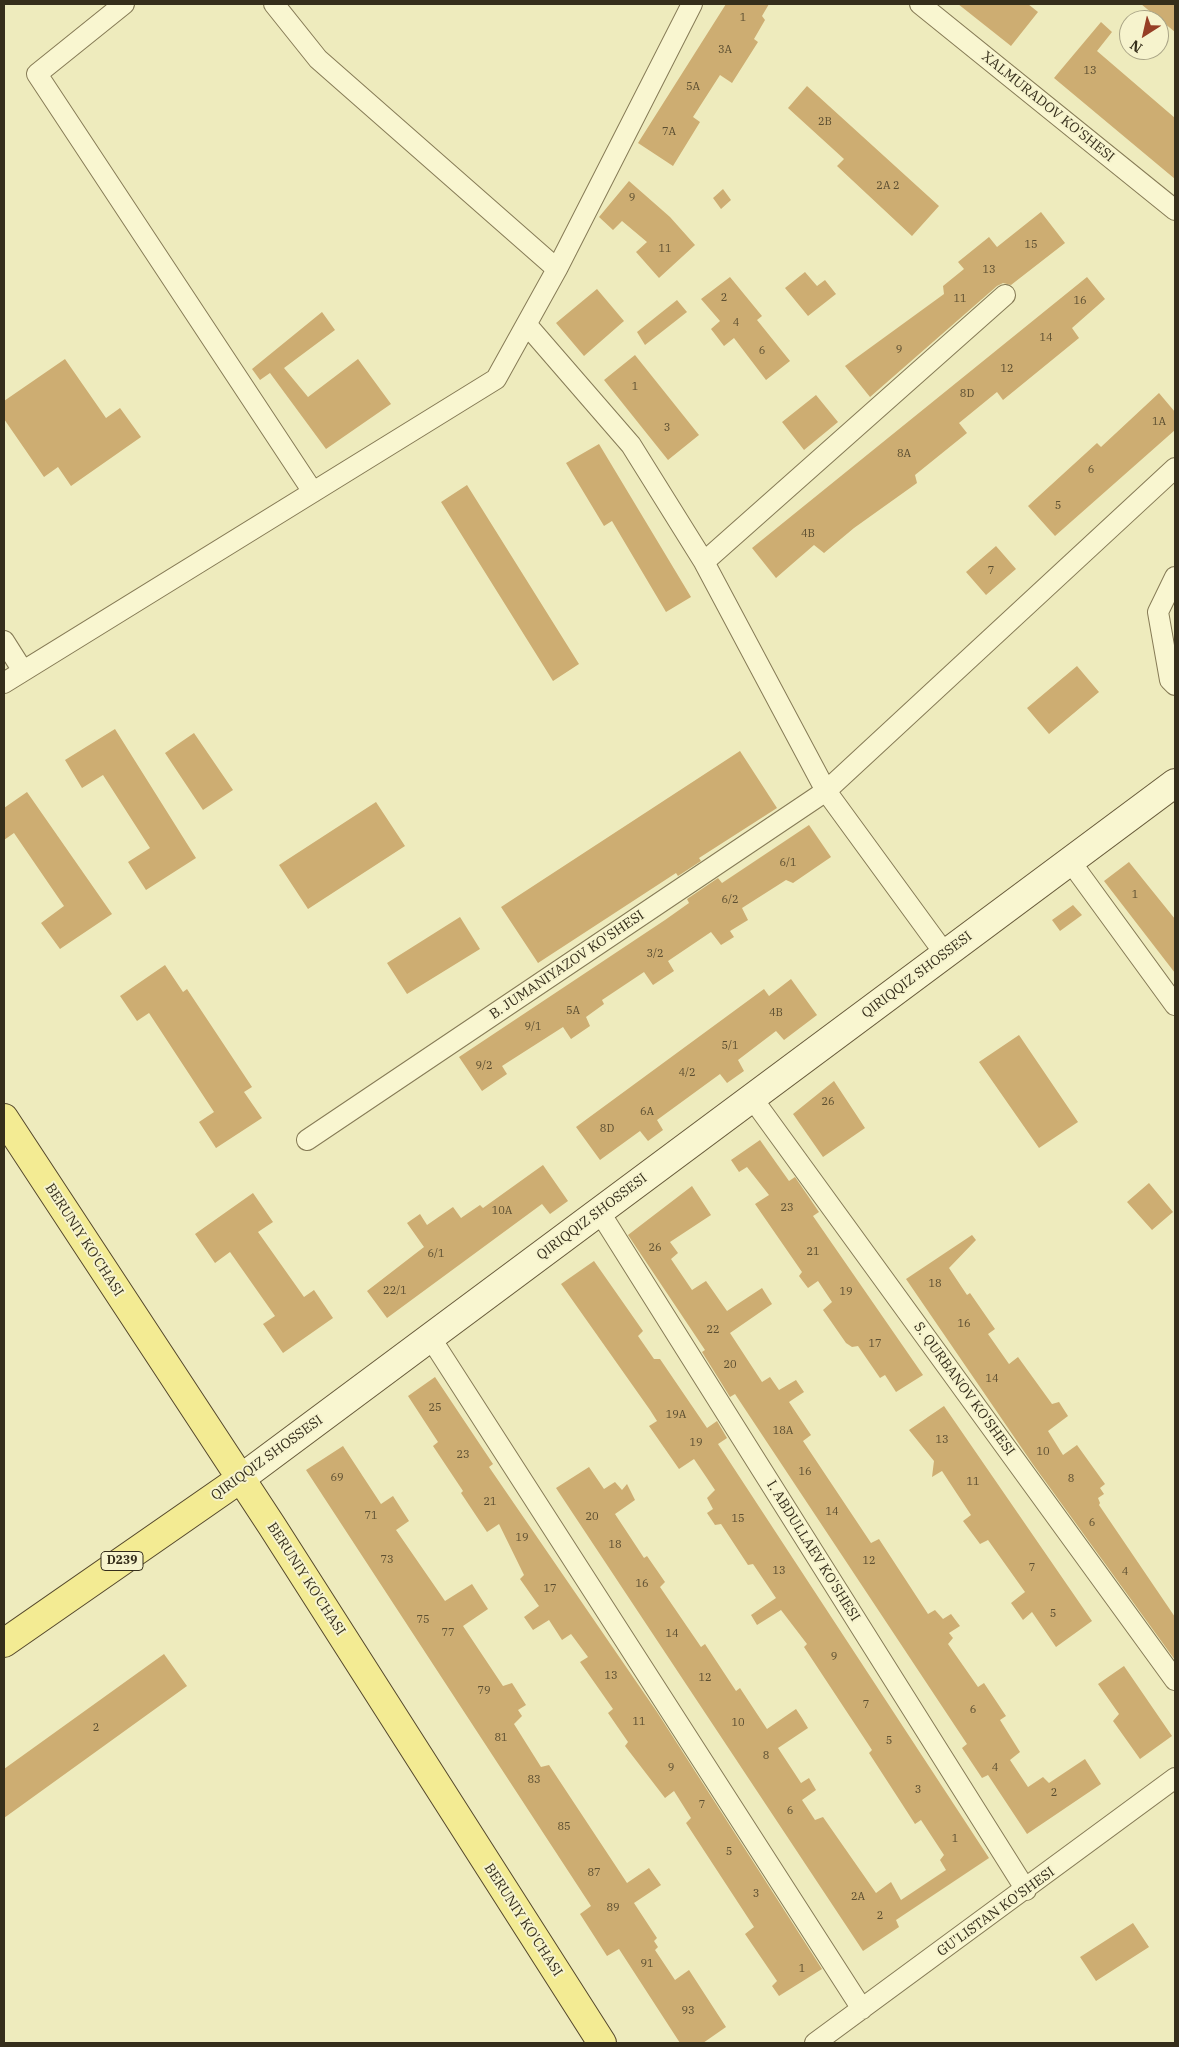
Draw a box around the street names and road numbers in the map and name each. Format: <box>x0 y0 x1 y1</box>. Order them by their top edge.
street label: XALMURADOV KO'SHESI <box>978 48 1118 166</box>
street label: B. JUMANIYAZOV KO'SHESI <box>486 907 648 1023</box>
street label: QIRIQQIZ SHOSSESI <box>858 928 976 1022</box>
street label: QIRIQQIZ SHOSSESI <box>533 1170 651 1264</box>
street label: BERUNIY KO'CHASI <box>41 1180 127 1300</box>
street label: S. QURBANOV KO'SHESI <box>910 1319 1018 1459</box>
street label: QIRIQQIZ SHOSSESI <box>208 1412 326 1504</box>
street label: I. ABDULLAEV KO'SHESI <box>763 1477 863 1625</box>
street label: BERUNIY KO'CHASI <box>263 1519 349 1639</box>
road number: D239 <box>101 1552 143 1570</box>
street label: BERUNIY KO'CHASI <box>480 1860 566 1980</box>
street label: GU'LISTAN KO'SHESI <box>934 1864 1058 1960</box>

